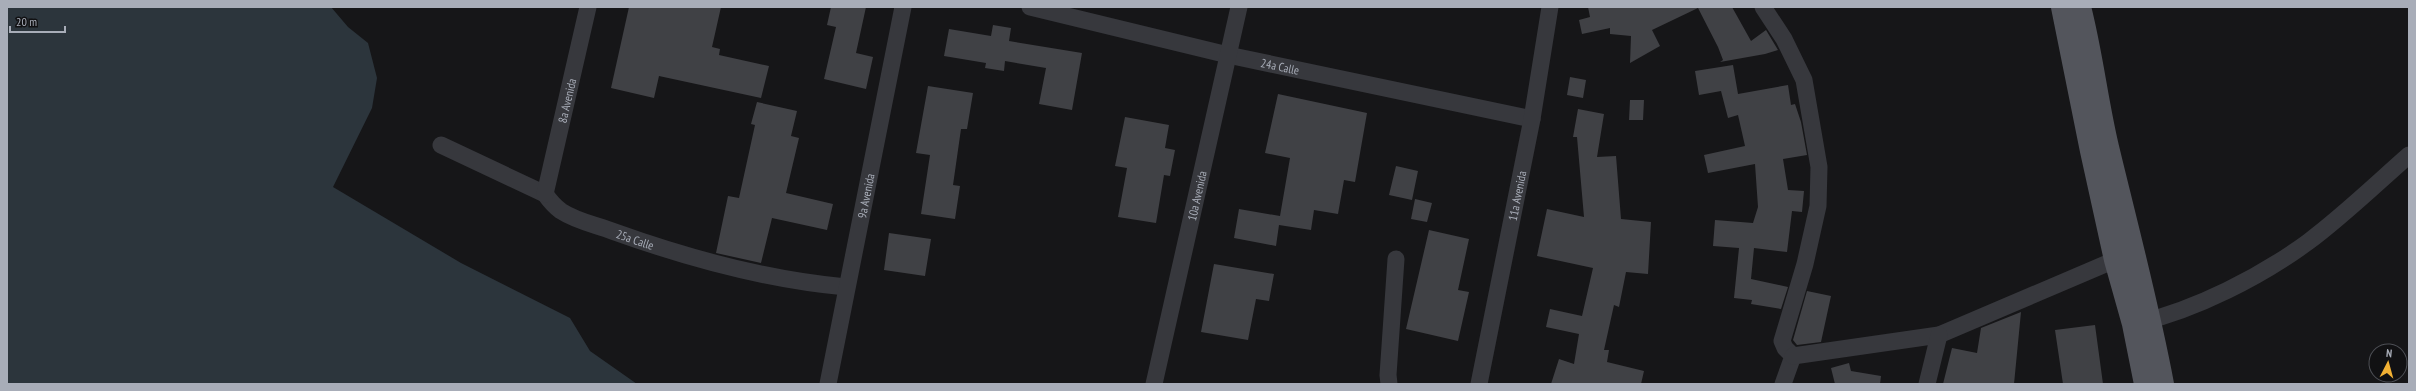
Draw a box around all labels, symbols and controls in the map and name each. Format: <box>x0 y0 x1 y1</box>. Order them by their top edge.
scale bar <box>10 8 65 34</box>
text: 20 m <box>16 14 37 29</box>
street label: 24a Calle <box>1260 55 1301 77</box>
street label: 8a Avenida <box>554 77 579 124</box>
street label: 10a Avenida <box>1184 169 1209 222</box>
street label: 11a Avenida <box>1504 169 1529 222</box>
street label: 9a Avenida <box>854 172 877 219</box>
street label: 25a Calle <box>614 226 656 252</box>
north arrow <box>2368 343 2408 383</box>
text: N <box>2385 346 2393 360</box>

